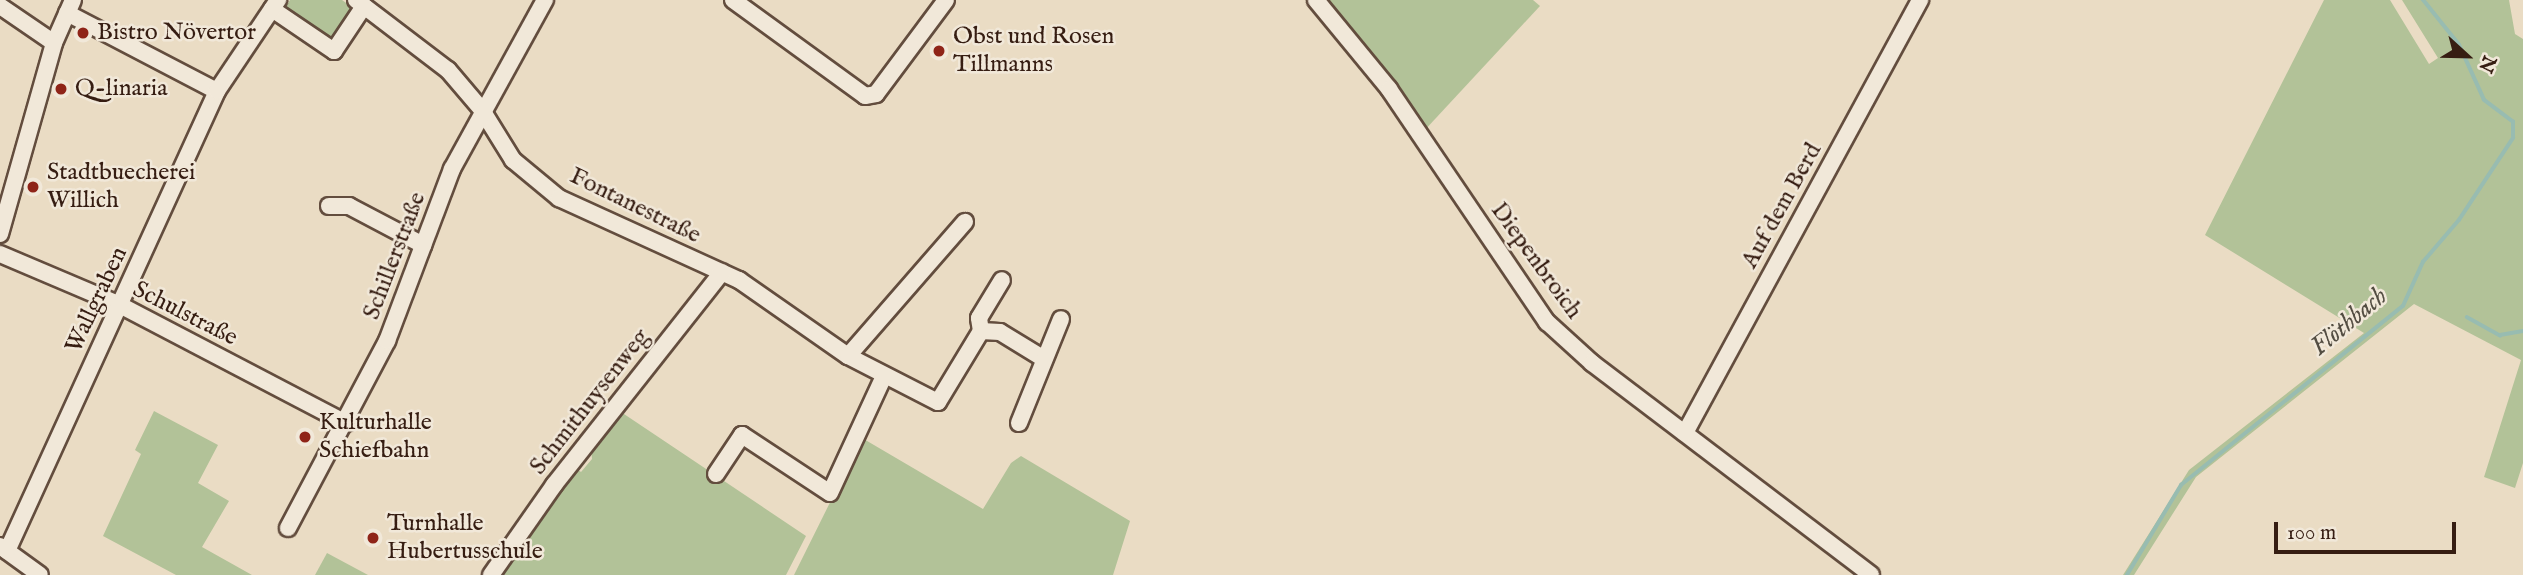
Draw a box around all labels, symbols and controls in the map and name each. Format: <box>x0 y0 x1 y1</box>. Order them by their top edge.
place label: Bistro Növertor <box>97 19 256 47</box>
north arrow <box>2432 21 2502 91</box>
place label: Obst und Rosen Tillmanns <box>953 23 1114 79</box>
marker: Bistro Növertor <box>75 25 91 41</box>
marker: Obst und Rosen Tillmanns <box>931 43 947 59</box>
text: N <box>2472 52 2501 76</box>
place label: Q-linaria <box>75 75 168 103</box>
marker: Q-linaria <box>53 81 69 97</box>
street label: Auf dem Berd <box>1736 138 1828 274</box>
place label: Stadtbuecherei Willich <box>47 159 195 215</box>
street label: Fontanestraße <box>565 162 705 250</box>
marker: Stadtbuecherei Willich <box>25 179 41 195</box>
street label: Schillerstraße <box>358 188 432 324</box>
street label: Diepenbroich <box>1484 197 1588 325</box>
street label: Wallgraben <box>60 242 134 358</box>
street label: Schulstraße <box>128 275 242 353</box>
water label: Flöthbach <box>2304 281 2394 363</box>
street label: Schmithuysenweg <box>524 323 656 481</box>
place label: Kulturhalle Schiefbahn <box>319 409 432 465</box>
marker: Kulturhalle Schiefbahn <box>297 429 313 445</box>
scale bar <box>2278 508 2460 552</box>
place label: Turnhalle Hubertusschule <box>387 510 543 566</box>
text: 100 m <box>2287 520 2336 547</box>
marker: Turnhalle Hubertusschule <box>365 530 381 546</box>

